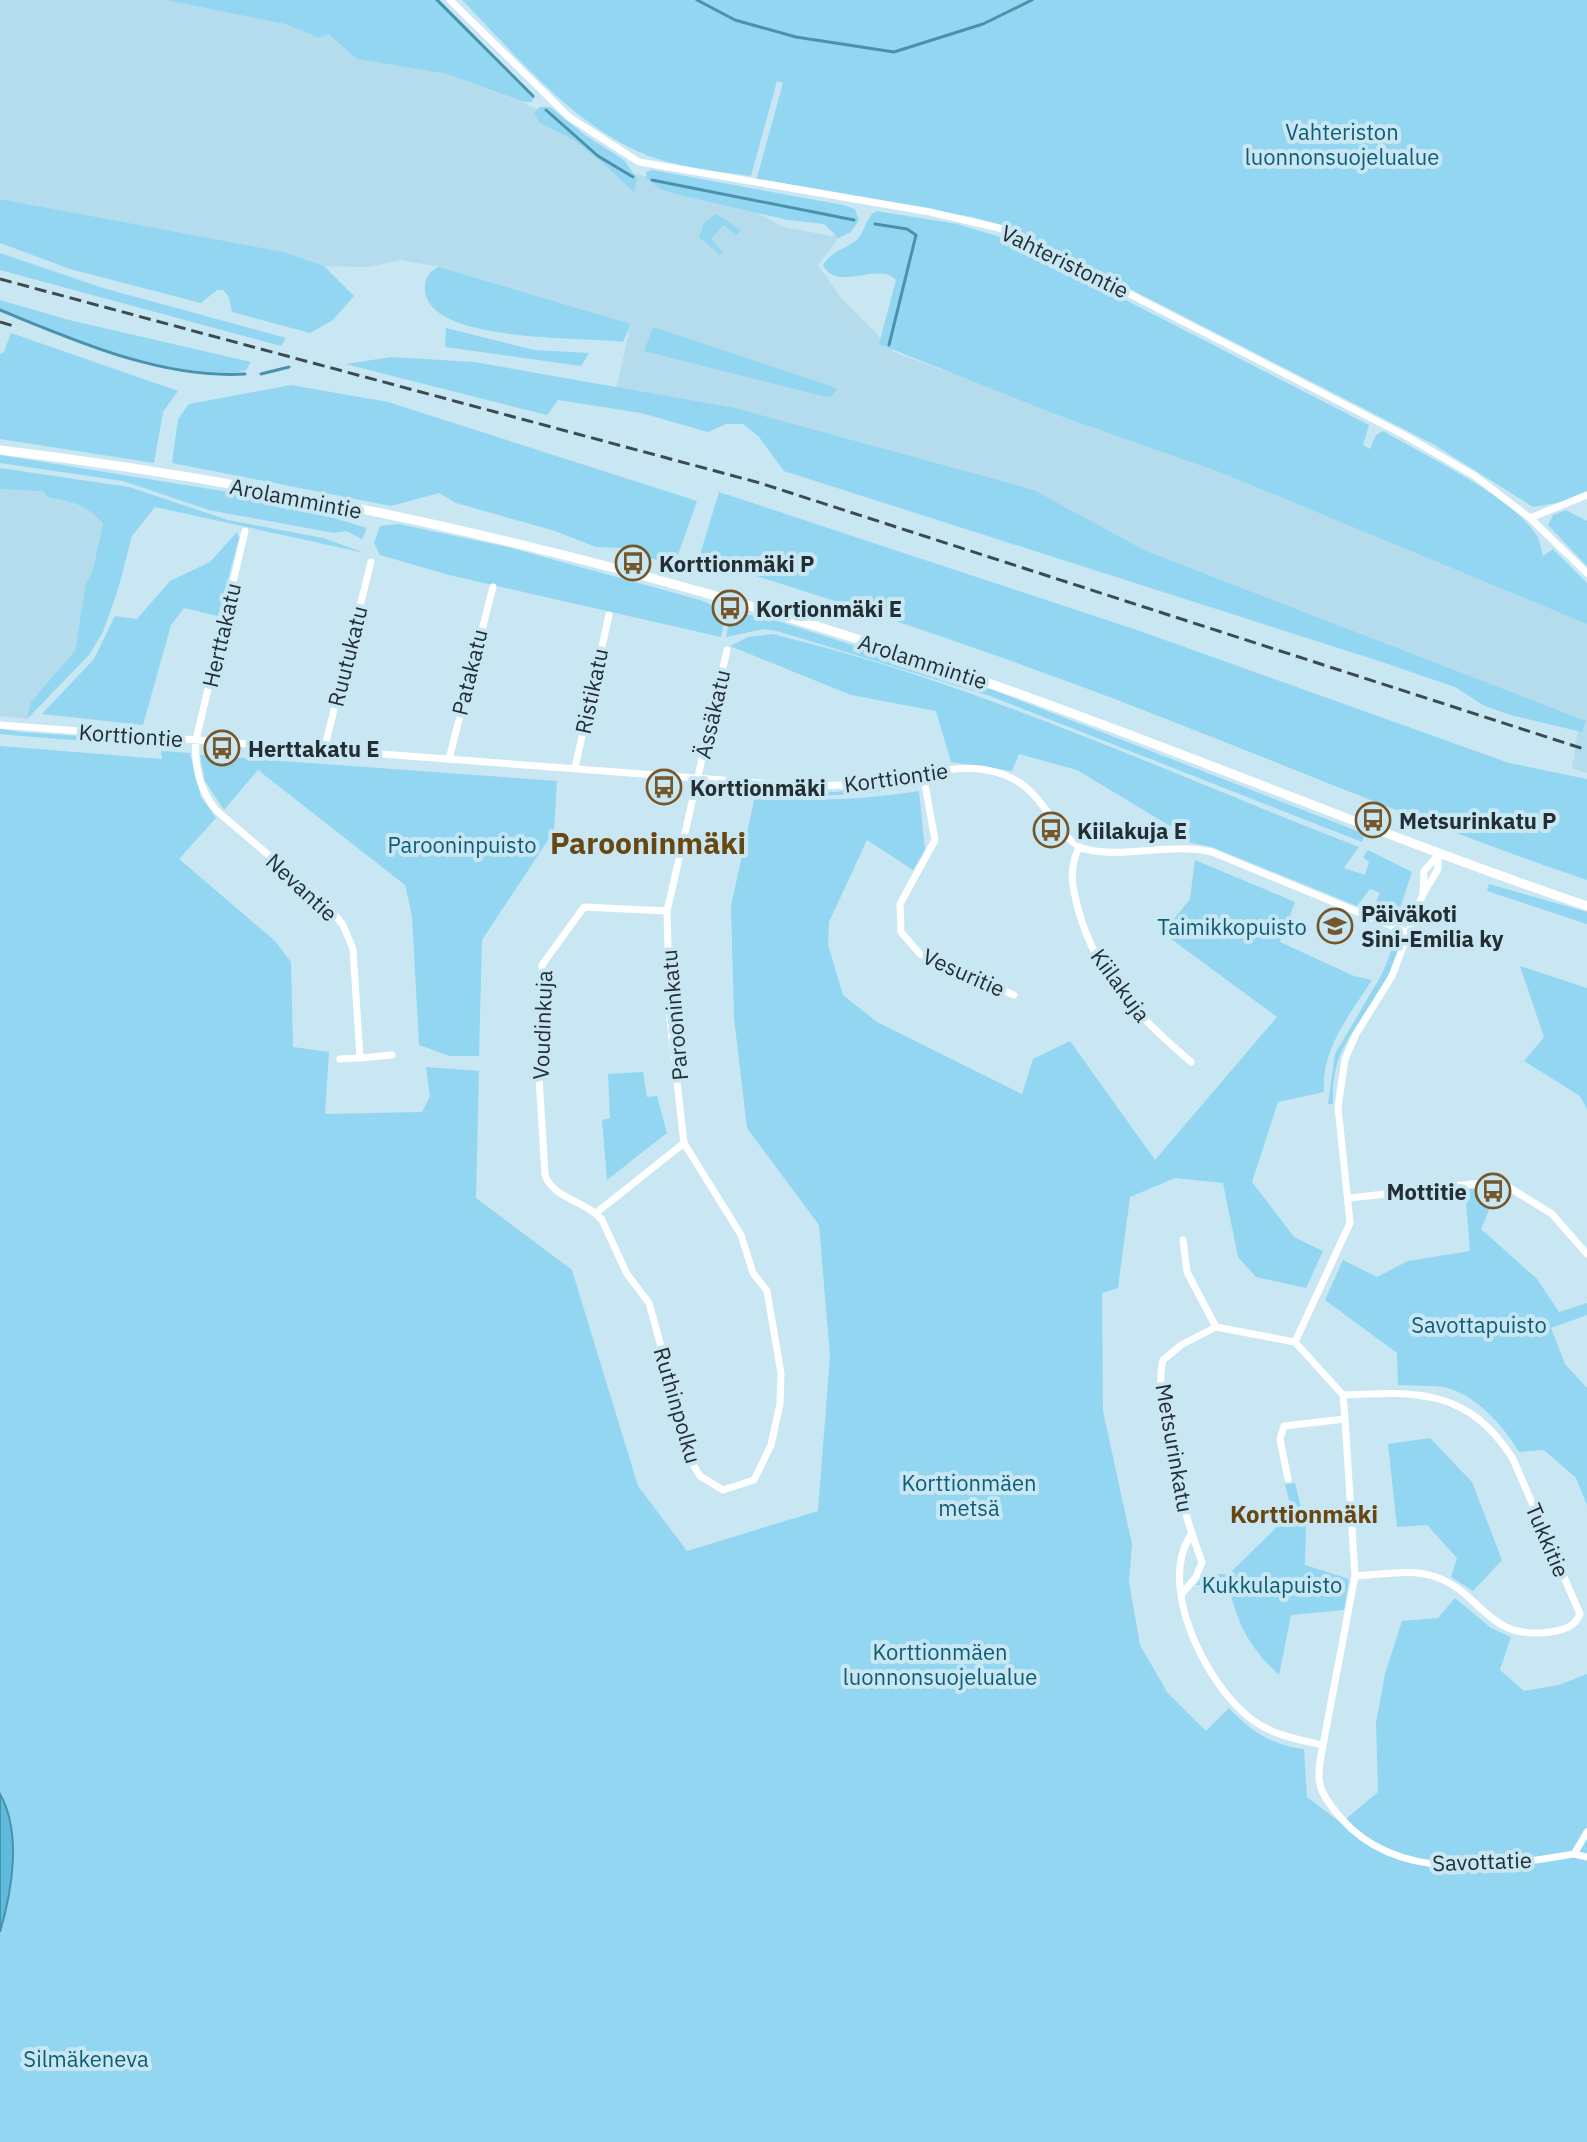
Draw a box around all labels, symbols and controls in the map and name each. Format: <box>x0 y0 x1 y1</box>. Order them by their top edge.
park label: Vahteriston luonnonsuojelualue <box>1245 117 1439 171</box>
street label: Vahteristontie <box>996 218 1134 304</box>
street label: Arolammintie <box>228 471 364 525</box>
bus stop icon: Korttionmäki P <box>614 544 652 582</box>
place label: Korttionmäki P <box>659 549 815 578</box>
street label: Herttakatu <box>195 580 247 690</box>
bus stop icon: Kortionmäki E <box>711 589 749 627</box>
place label: Kortionmäki E <box>756 594 902 623</box>
street label: Ruutukatu <box>321 603 373 709</box>
street label: Patakatu <box>444 626 494 718</box>
street label: Arolammintie <box>855 627 991 695</box>
street label: Ristikatu <box>568 646 614 736</box>
street label: Ässäkatu <box>688 667 736 761</box>
street label: Korttiontie <box>78 717 184 753</box>
bus stop icon: Herttakatu E <box>203 729 241 767</box>
place label: Herttakatu E <box>248 734 380 763</box>
street label: Korttiontie <box>842 755 950 799</box>
bus stop icon: Korttionmäki <box>645 768 683 806</box>
place label: Korttionmäki <box>690 773 826 802</box>
bus stop icon: Metsurinkatu P <box>1354 801 1392 839</box>
place label: Metsurinkatu P <box>1399 806 1557 835</box>
bus stop icon: Kiilakuja E <box>1032 811 1070 849</box>
place label: Kiilakuja E <box>1077 816 1187 845</box>
district label: Parooninmäki <box>550 823 746 862</box>
park label: Parooninpuisto <box>387 830 537 859</box>
street label: Nevantie <box>260 847 344 927</box>
place label: Päiväkoti Sini-Emilia ky <box>1361 899 1504 953</box>
school or university icon: Päiväkoti Sini-Emilia ky <box>1316 907 1354 945</box>
park label: Taimikkopuisto <box>1157 912 1307 941</box>
street label: Vesuritie <box>918 941 1010 1003</box>
street label: Kiilakuja <box>1085 943 1158 1028</box>
street label: Parooninkatu <box>654 948 694 1082</box>
street label: Voudinkuja <box>526 970 558 1080</box>
bus stop icon: Mottitie <box>1474 1172 1512 1210</box>
place label: Mottitie <box>1387 1177 1467 1206</box>
park label: Savottapuisto <box>1411 1310 1547 1339</box>
street label: Ruthinpolku <box>648 1343 708 1467</box>
street label: Metsurinkatu <box>1149 1381 1201 1515</box>
park label: Korttionmäen metsä <box>902 1468 1036 1522</box>
district label: Korttionmäki <box>1230 1498 1378 1530</box>
street label: Tukkitie <box>1519 1498 1577 1582</box>
park label: Kukkulapuisto <box>1202 1570 1342 1599</box>
park label: Korttionmäen luonnonsuojelualue <box>843 1637 1037 1691</box>
street label: Savottatie <box>1432 1845 1532 1877</box>
park label: Silmäkeneva <box>23 2044 149 2073</box>

